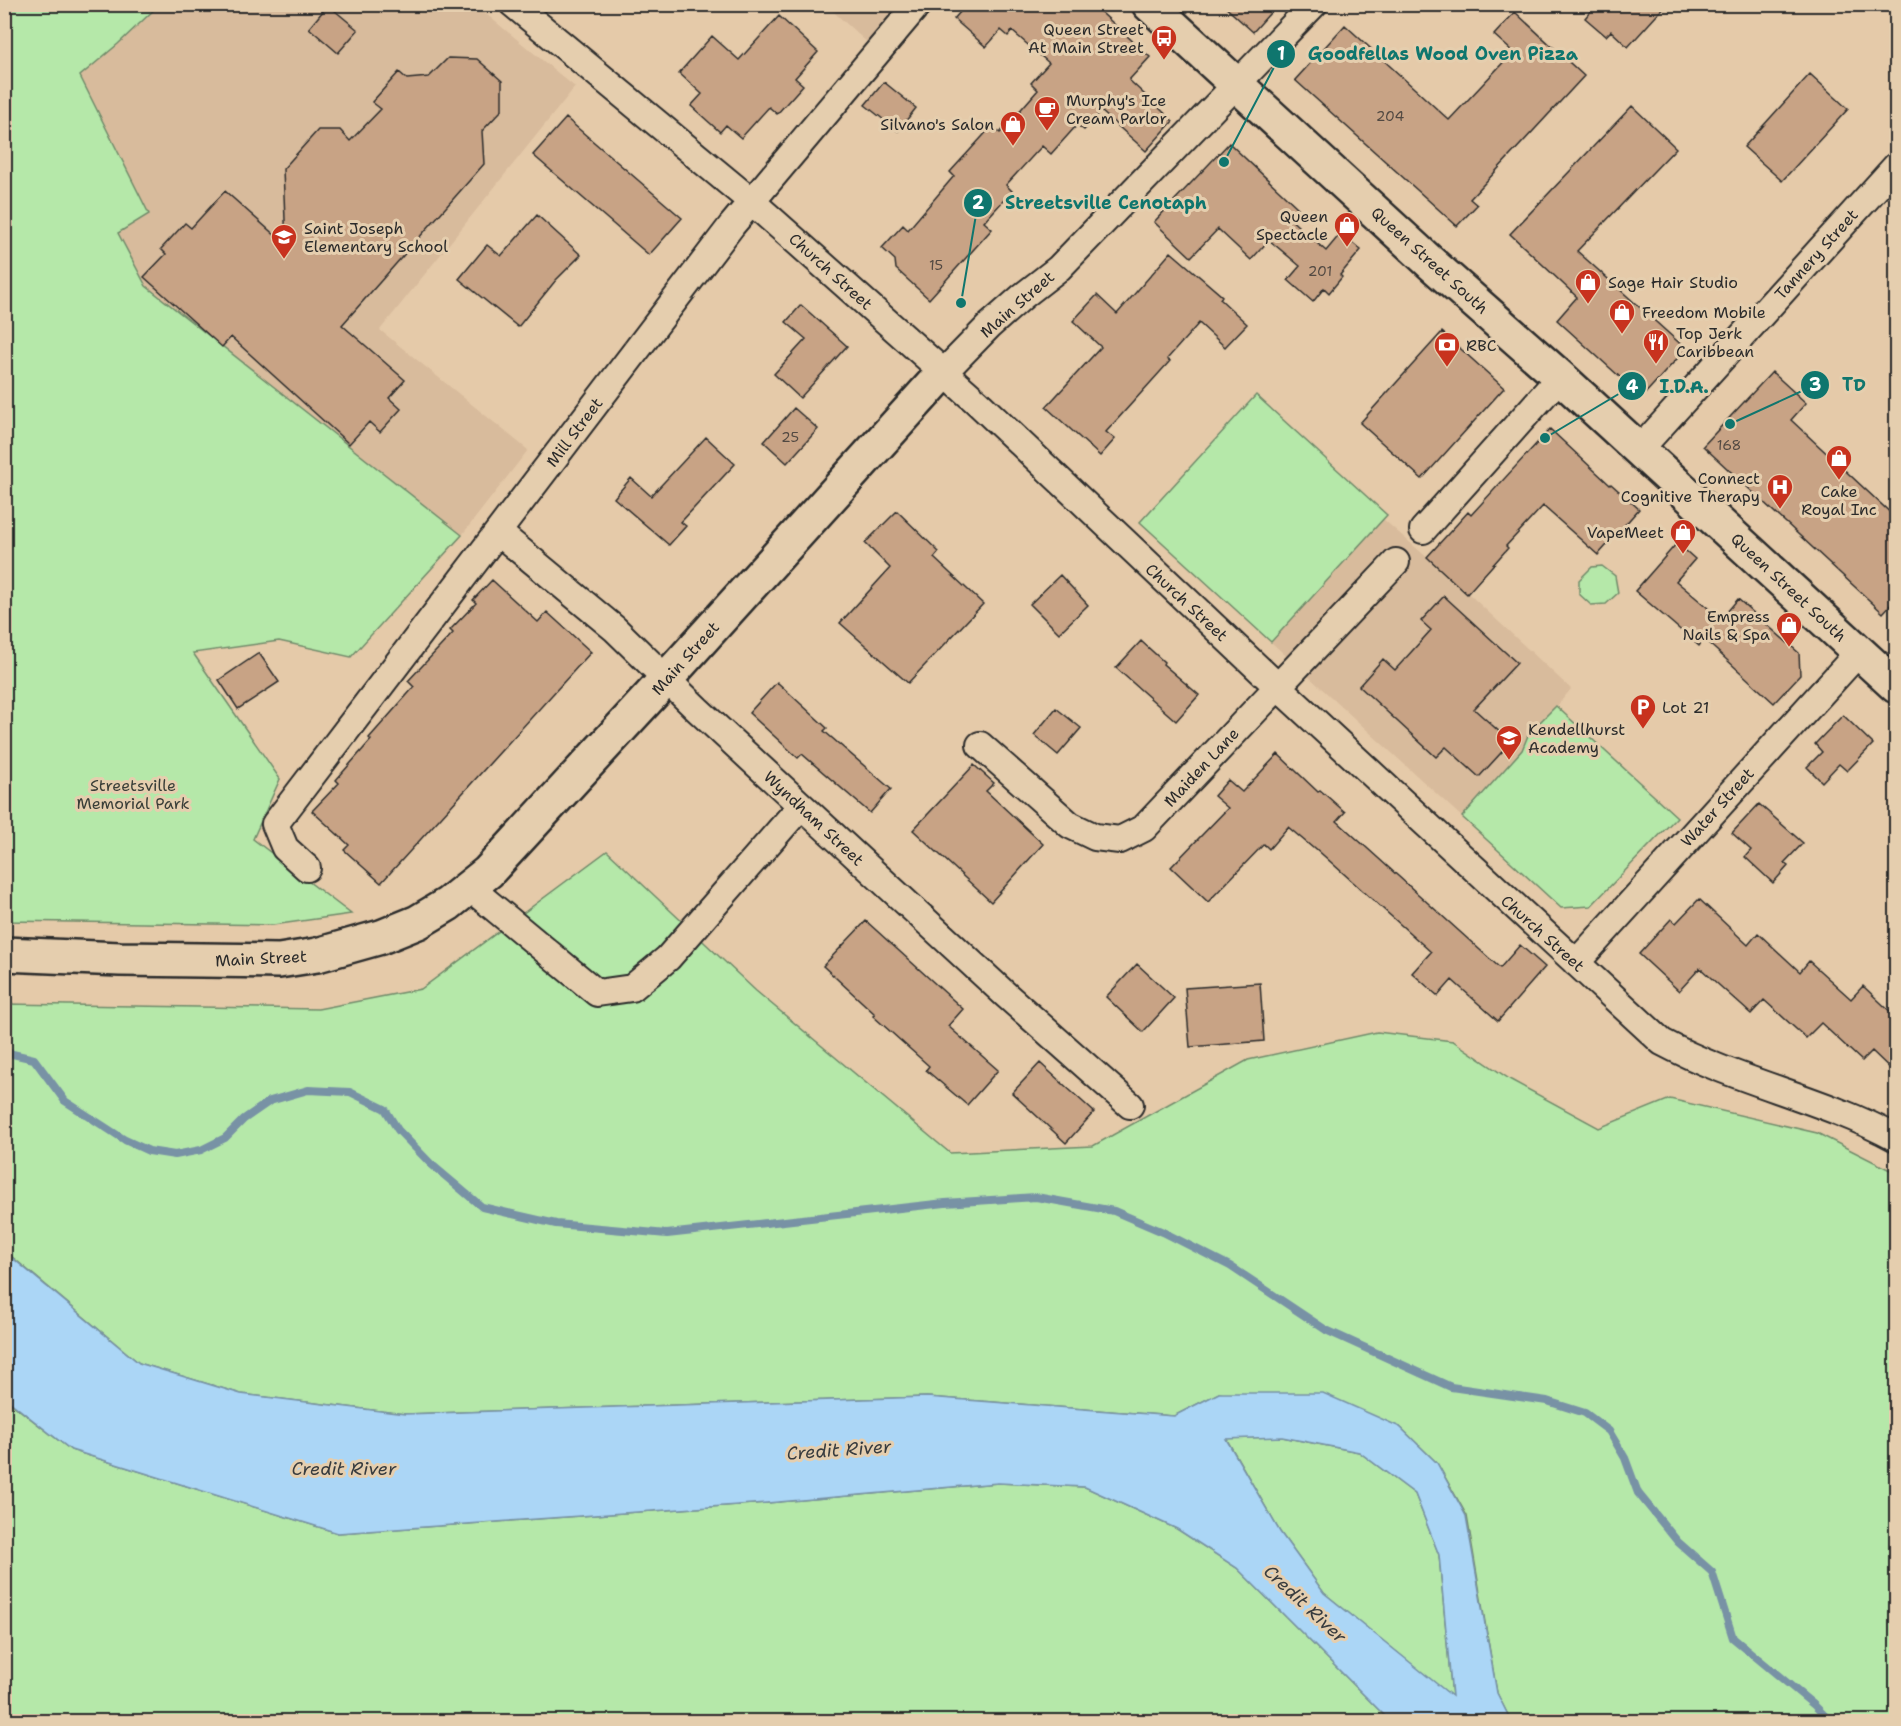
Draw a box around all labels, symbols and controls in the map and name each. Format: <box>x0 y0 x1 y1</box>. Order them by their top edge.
place label: Queen Street At Main Street <box>1028 19 1144 58</box>
bus stop icon: Queen Street At Main Street <box>1149 23 1179 61</box>
callout: Goodfellas Wood Oven Pizza <box>1266 36 1591 72</box>
text: 1 <box>1277 42 1285 66</box>
text: Goodfellas Wood Oven Pizza <box>1308 42 1579 66</box>
place label: Murphy's Ice Cream Parlor <box>1066 90 1167 129</box>
cafe icon: Murphy's Ice Cream Parlor <box>1032 94 1062 132</box>
house number: 204 <box>1376 107 1404 125</box>
shop icon: Silvano's Salon <box>998 109 1028 147</box>
place label: Silvano's Salon <box>880 114 994 135</box>
callout: Streetsville Cenotaph <box>963 185 1219 221</box>
text: 2 <box>972 191 985 215</box>
text: Streetsville Cenotaph <box>1005 191 1207 215</box>
street label: Queen Street South <box>1367 202 1493 319</box>
street label: Tannery Street <box>1770 205 1863 304</box>
place label: Queen Spectacle <box>1256 206 1328 245</box>
shop icon: Queen Spectacle <box>1332 210 1362 248</box>
place label: Saint Joseph Elementary School <box>304 218 448 257</box>
school or university icon: Saint Joseph Elementary School <box>269 222 299 260</box>
street label: Church Street <box>784 228 877 314</box>
house number: 15 <box>929 256 943 274</box>
house number: 201 <box>1308 262 1332 280</box>
street label: Main Street <box>976 266 1059 342</box>
shop icon: Sage Hair Studio <box>1573 267 1603 305</box>
place label: Sage Hair Studio <box>1608 272 1738 293</box>
shop icon: Freedom Mobile <box>1607 297 1637 335</box>
place label: Freedom Mobile <box>1642 302 1766 323</box>
place label: Top Jerk Caribbean <box>1676 323 1754 362</box>
restaurant icon: Top Jerk Caribbean <box>1641 327 1671 365</box>
bank icon: RBC <box>1432 330 1462 368</box>
place label: RBC <box>1466 335 1497 356</box>
callout: TD <box>1800 367 1877 403</box>
callout: I.D.A. <box>1617 368 1721 404</box>
text: 3 <box>1809 373 1821 397</box>
text: TD <box>1842 373 1866 397</box>
text: 4 <box>1626 375 1639 399</box>
text: I.D.A. <box>1659 375 1709 399</box>
street label: Mill Street <box>541 393 607 471</box>
house number: 25 <box>781 428 799 446</box>
house number: 168 <box>1717 436 1741 454</box>
shop icon: Cake Royal Inc <box>1824 443 1854 481</box>
place label: Connect Cognitive Therapy <box>1621 468 1760 507</box>
hospital icon: Connect Cognitive Therapy <box>1765 472 1795 510</box>
place label: Cake Royal Inc <box>1801 481 1877 520</box>
shop icon: VapeMeet <box>1668 517 1698 555</box>
place label: VapeMeet <box>1587 522 1664 543</box>
street label: Queen Street South <box>1726 528 1851 646</box>
street label: Church Street <box>1141 559 1232 646</box>
place label: Empress Nails & Spa <box>1683 606 1770 645</box>
shop icon: Empress Nails & Spa <box>1774 610 1804 648</box>
street label: Main Street <box>647 617 724 699</box>
parking icon: Lot 21 <box>1628 692 1658 730</box>
place label: Lot 21 <box>1662 697 1710 718</box>
place label: Kendellhurst Academy <box>1528 719 1625 758</box>
street label: Maiden Lane <box>1159 723 1244 811</box>
school or university icon: Kendellhurst Academy <box>1494 723 1524 761</box>
street label: Water Street <box>1676 763 1759 851</box>
street label: Wyndham Street <box>759 766 868 870</box>
park label: Streetsville Memorial Park <box>76 775 190 814</box>
street label: Church Street <box>1496 890 1589 976</box>
street label: Main Street <box>215 946 307 971</box>
water label: Credit River <box>786 1434 893 1466</box>
water label: Credit River <box>292 1457 397 1481</box>
water label: Credit River <box>1258 1559 1352 1649</box>

